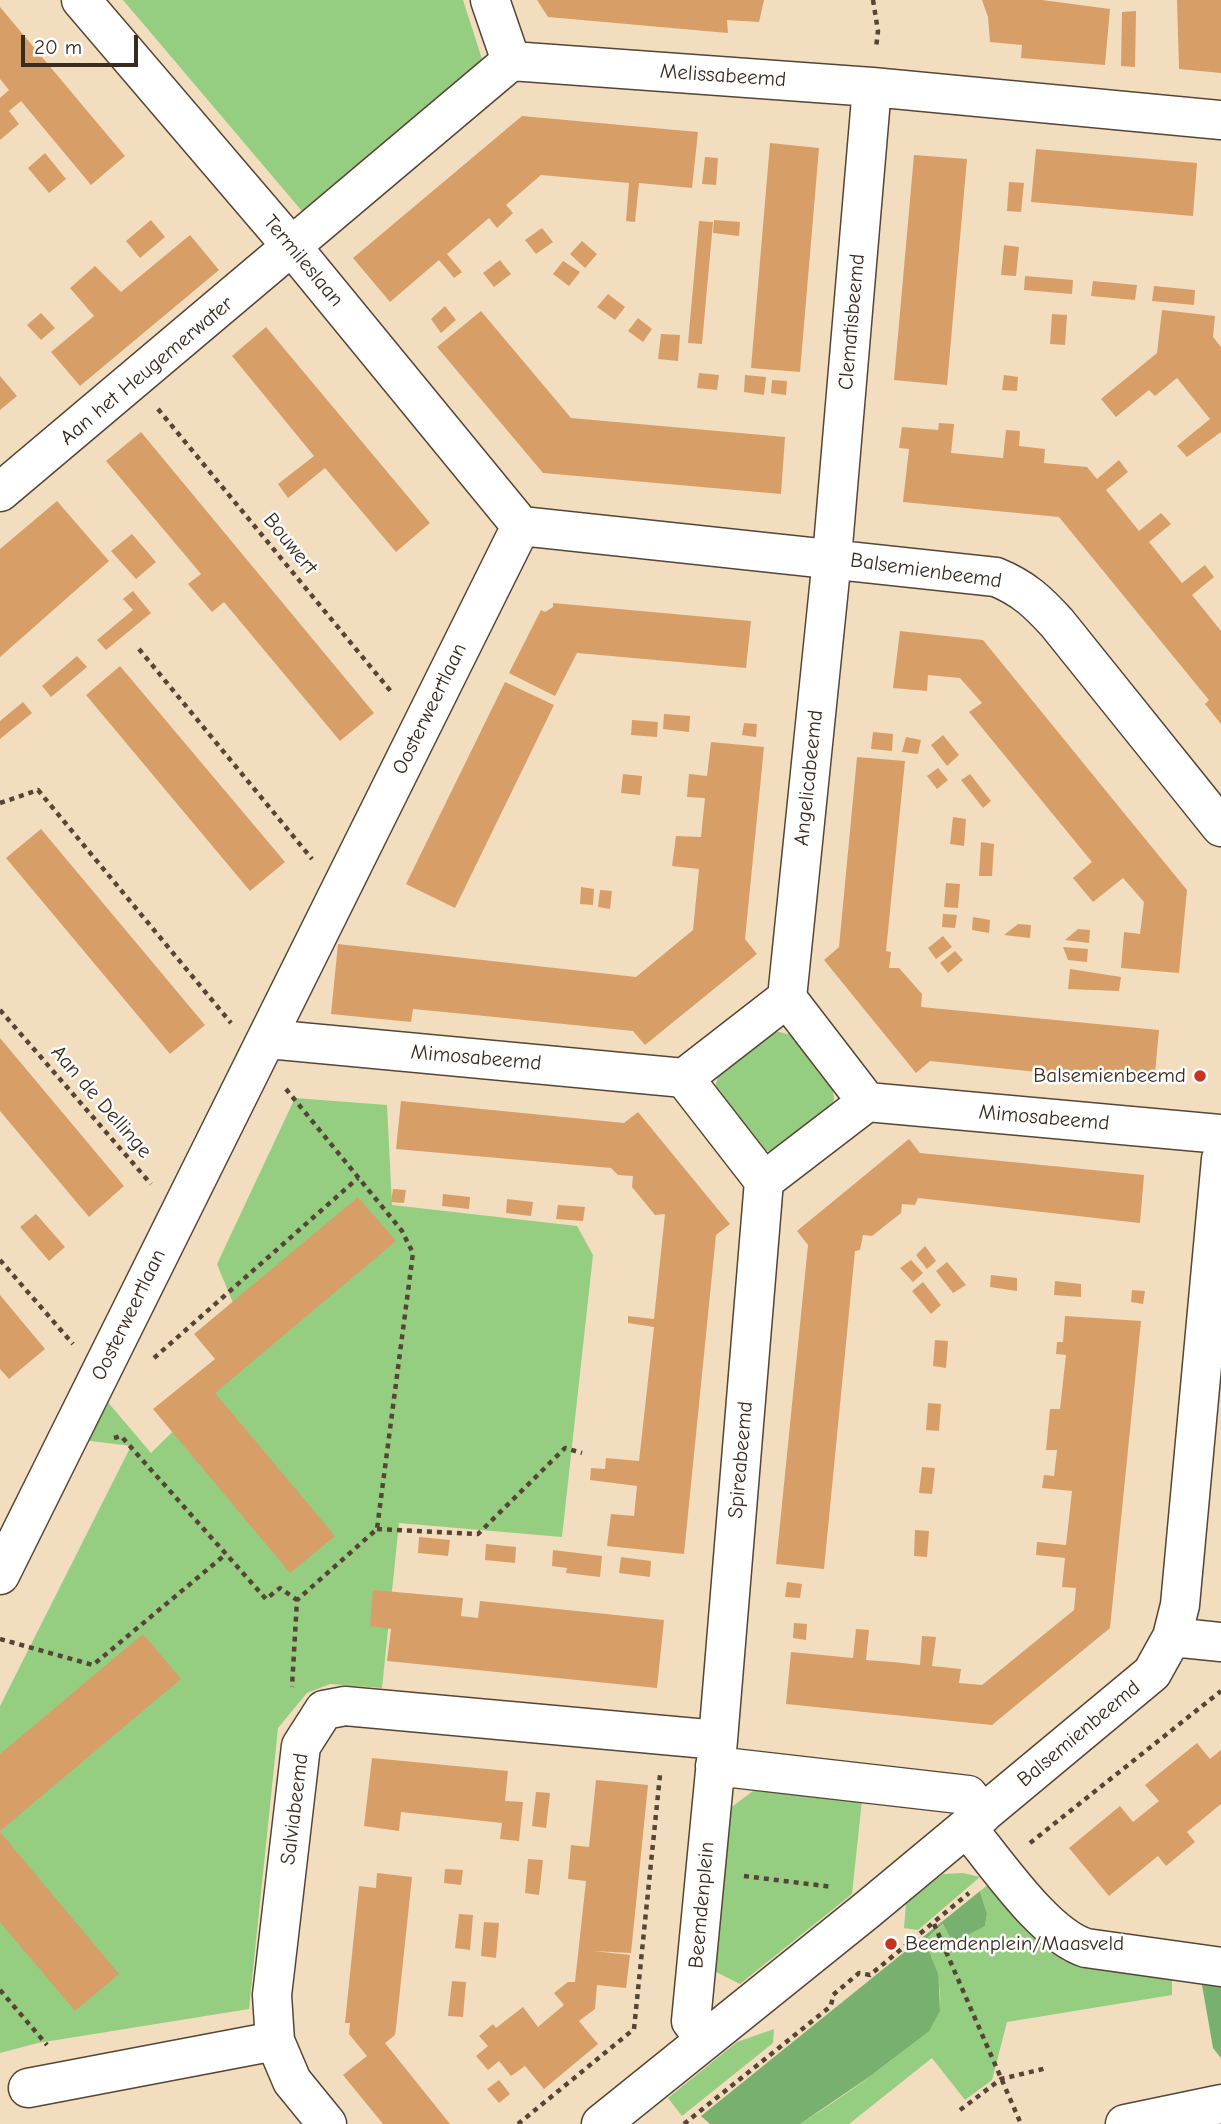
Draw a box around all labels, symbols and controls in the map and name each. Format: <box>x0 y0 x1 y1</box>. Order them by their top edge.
scale bar <box>24 21 142 65</box>
text: 20 m <box>34 35 82 59</box>
street label: Melissabeemd <box>659 59 787 93</box>
street label: Termileslaan <box>257 210 349 312</box>
street label: Clematisbeemd <box>833 253 871 391</box>
street label: Aan het Heugemerwater <box>55 291 239 451</box>
street label: Bouwert <box>258 508 322 580</box>
street label: Balsemienbeemd <box>849 548 1003 594</box>
street label: Oosterweertlaan <box>387 639 473 779</box>
street label: Angelicabeemd <box>789 709 829 847</box>
street label: Aan de Dellinge <box>45 1040 157 1164</box>
street label: Mimosabeemd <box>410 1040 542 1076</box>
place label: Balsemienbeemd <box>1033 1063 1186 1089</box>
marker: Balsemienbeemd <box>1192 1068 1208 1084</box>
street label: Mimosabeemd <box>978 1100 1110 1136</box>
street label: Oosterweertlaan <box>86 1245 172 1385</box>
street label: Spireabeemd <box>723 1400 759 1520</box>
street label: Balsemienbeemd <box>1012 1675 1146 1793</box>
street label: Salviabeemd <box>276 1752 314 1866</box>
street label: Beemdenplein <box>684 1840 720 1970</box>
place label: Beemdenplein/Maasveld <box>905 1931 1124 1957</box>
marker: Beemdenplein/Maasveld <box>883 1936 899 1952</box>

